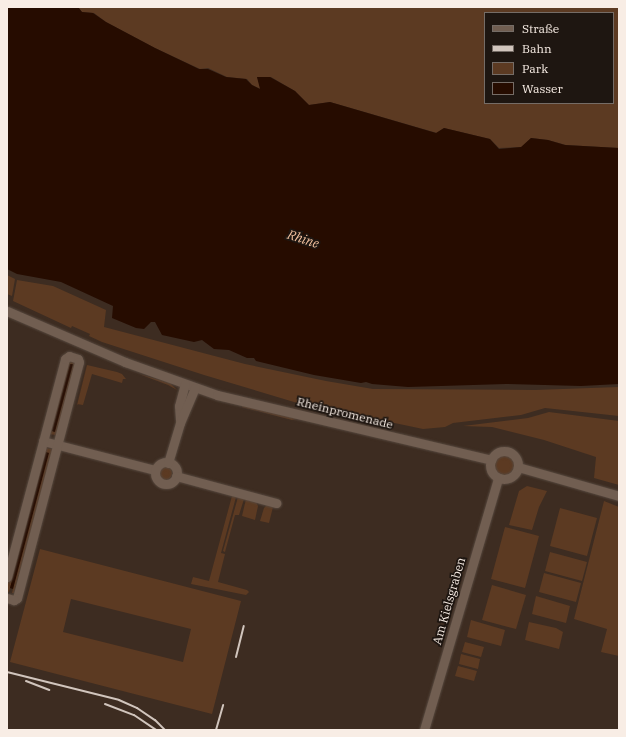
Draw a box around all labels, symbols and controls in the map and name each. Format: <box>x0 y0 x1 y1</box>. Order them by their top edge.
legend <box>484 12 614 104</box>
text: Straße <box>522 21 559 36</box>
text: Bahn <box>522 41 552 56</box>
text: Park <box>522 61 548 76</box>
text: Wasser <box>522 81 563 96</box>
water label: Rhine <box>285 228 321 252</box>
street label: Rheinpromenade <box>295 394 395 432</box>
street label: Am Kielsgraben <box>430 556 468 646</box>

